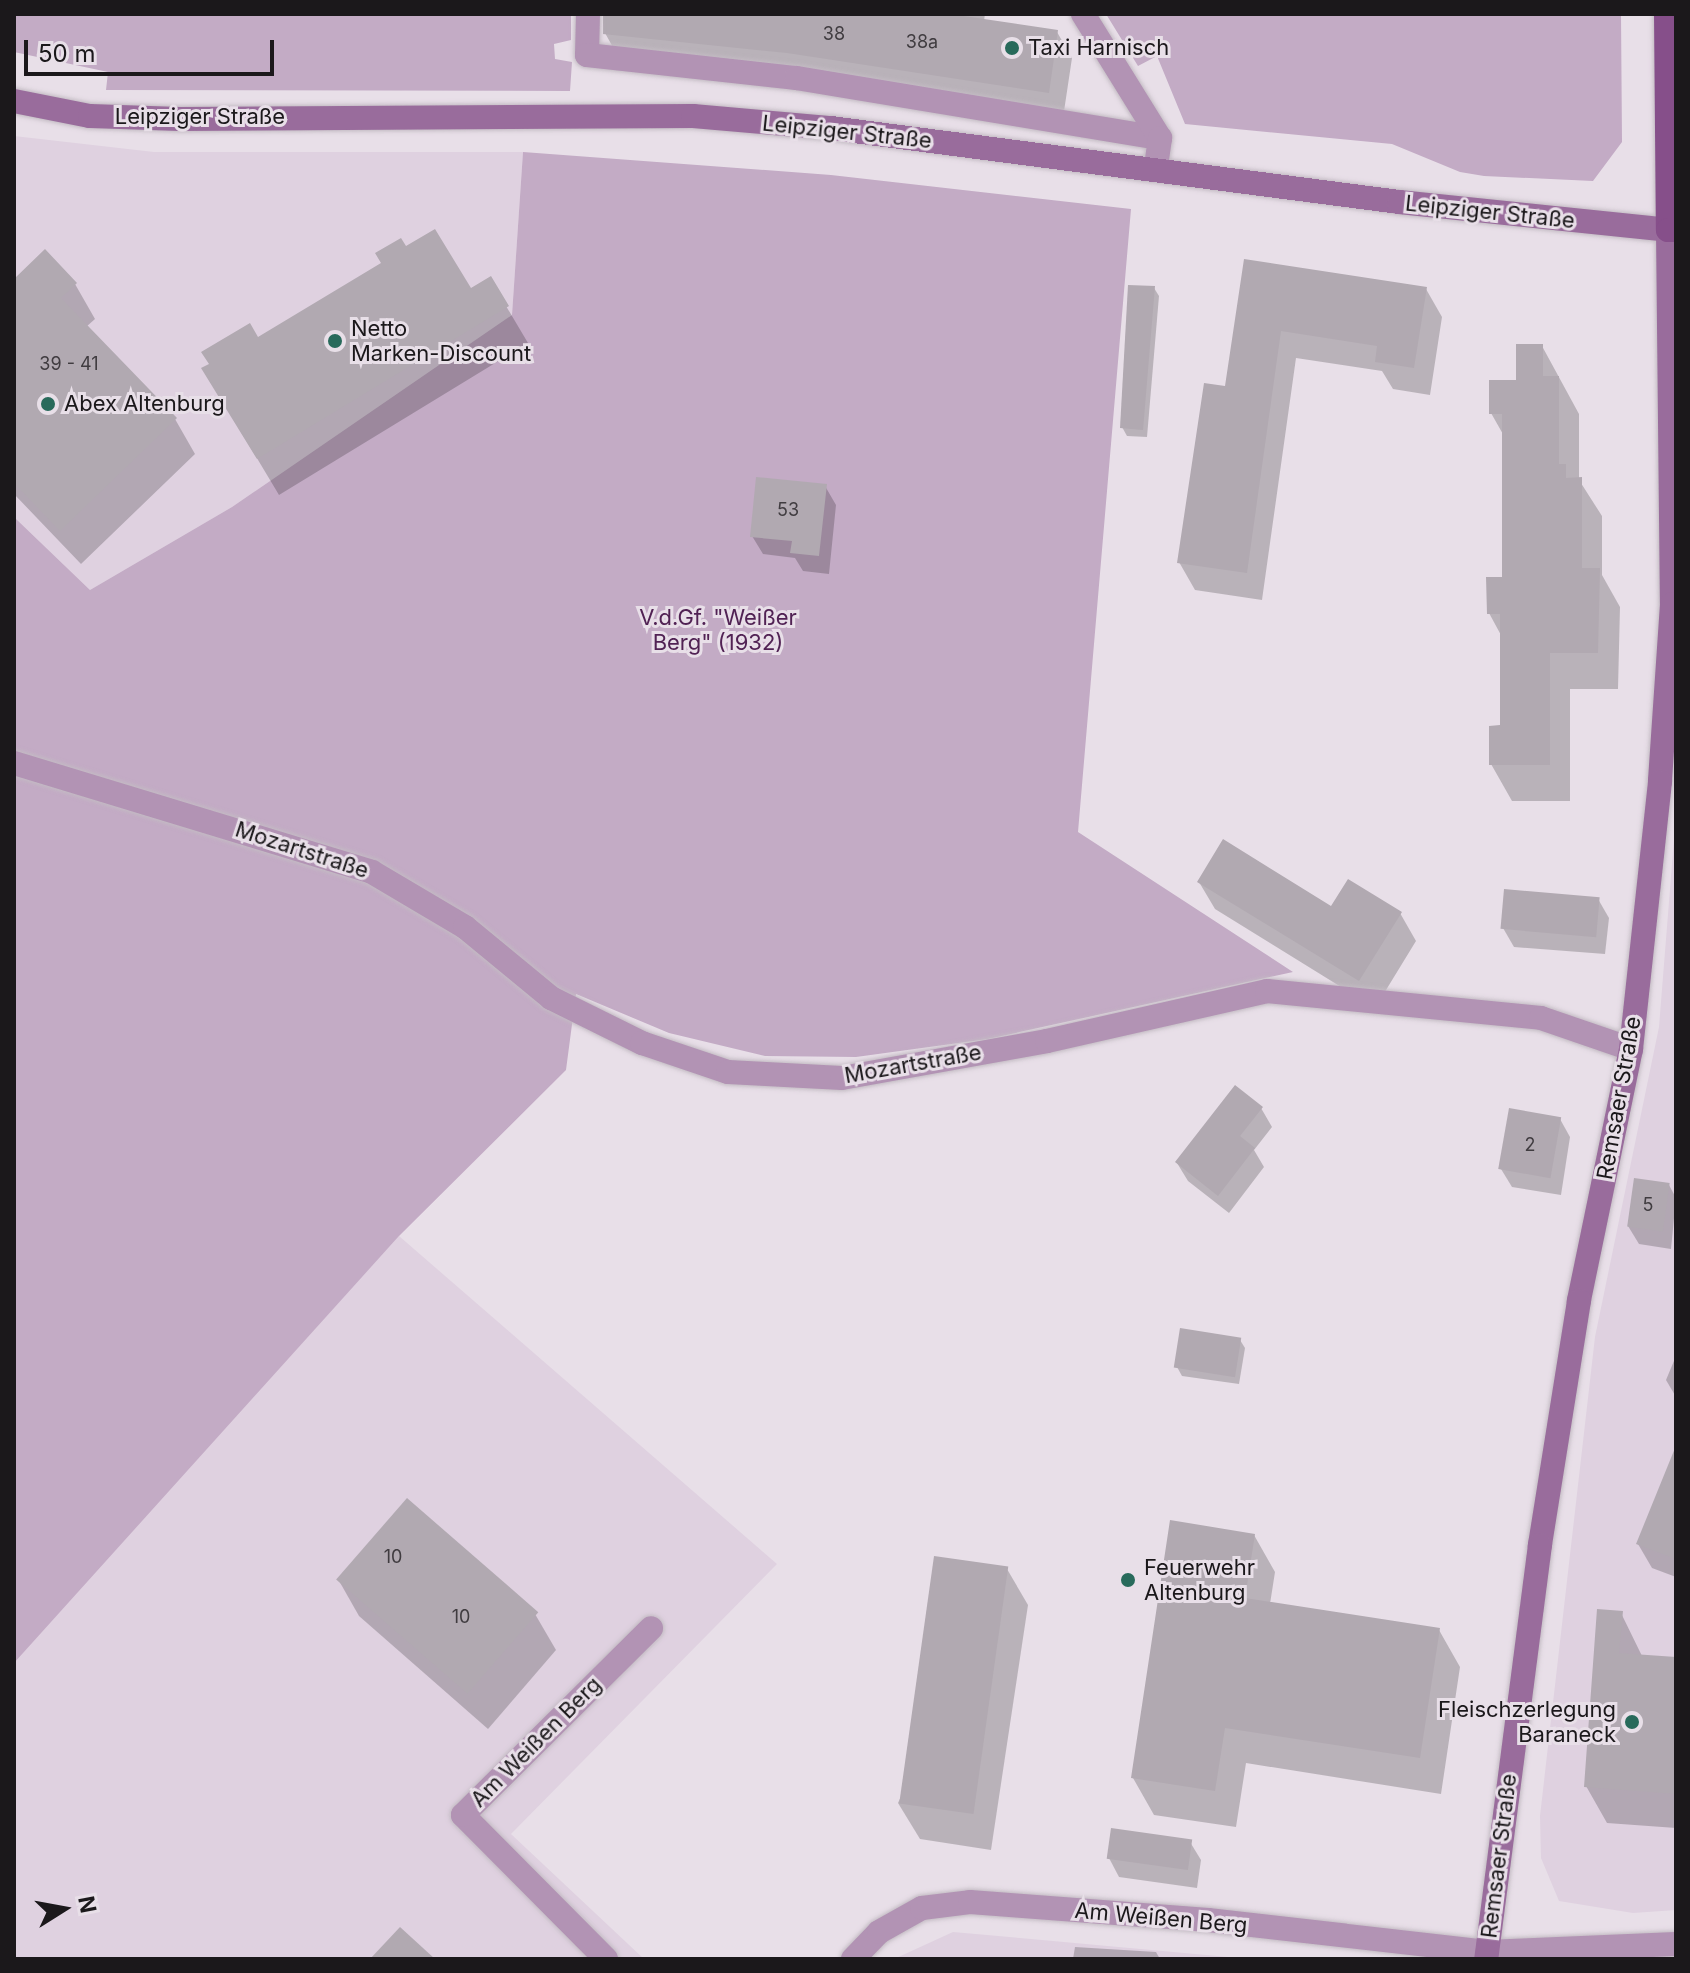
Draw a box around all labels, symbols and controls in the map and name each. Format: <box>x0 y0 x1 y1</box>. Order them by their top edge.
house number: 38 <box>823 23 845 45</box>
scale bar <box>28 24 278 74</box>
house number: 38a <box>906 31 938 53</box>
place label: Taxi Harnisch <box>1028 35 1169 61</box>
text: 50 m <box>38 39 96 68</box>
marker: Taxi Harnisch <box>1003 39 1021 57</box>
street label: Leipziger Straße <box>115 104 285 130</box>
street label: Leipziger Straße <box>761 110 933 154</box>
street label: Leipziger Straße <box>1404 190 1576 234</box>
place label: Netto Marken-Discount <box>351 315 531 366</box>
marker: Netto Marken-Discount <box>326 332 344 350</box>
house number: 39 - 41 <box>39 353 99 375</box>
place label: Abex Altenburg <box>64 391 225 417</box>
marker: Abex Altenburg <box>39 395 57 413</box>
house number: 53 <box>777 499 799 521</box>
park label: V.d.Gf. "Weißer Berg" (1932) <box>639 604 797 656</box>
street label: Mozartstraße <box>232 816 372 884</box>
street label: Remsaer Straße <box>1592 1014 1646 1182</box>
street label: Mozartstraße <box>842 1039 984 1089</box>
house number: 2 <box>1525 1134 1535 1156</box>
house number: 5 <box>1643 1194 1653 1216</box>
house number: 10 <box>384 1546 402 1568</box>
place label: Feuerwehr Altenburg <box>1144 1554 1255 1606</box>
marker: Feuerwehr Altenburg <box>1119 1571 1137 1589</box>
house number: 10 <box>452 1606 470 1628</box>
street label: Am Weißen Berg <box>465 1671 607 1813</box>
place label: Fleischzerlegung Baraneck <box>1438 1696 1616 1748</box>
marker: Fleischzerlegung Baraneck <box>1623 1713 1641 1731</box>
street label: Remsaer Straße <box>1476 1772 1522 1940</box>
north arrow <box>24 1869 104 1949</box>
text: N <box>73 1894 102 1915</box>
street label: Am Weißen Berg <box>1073 1897 1249 1939</box>

